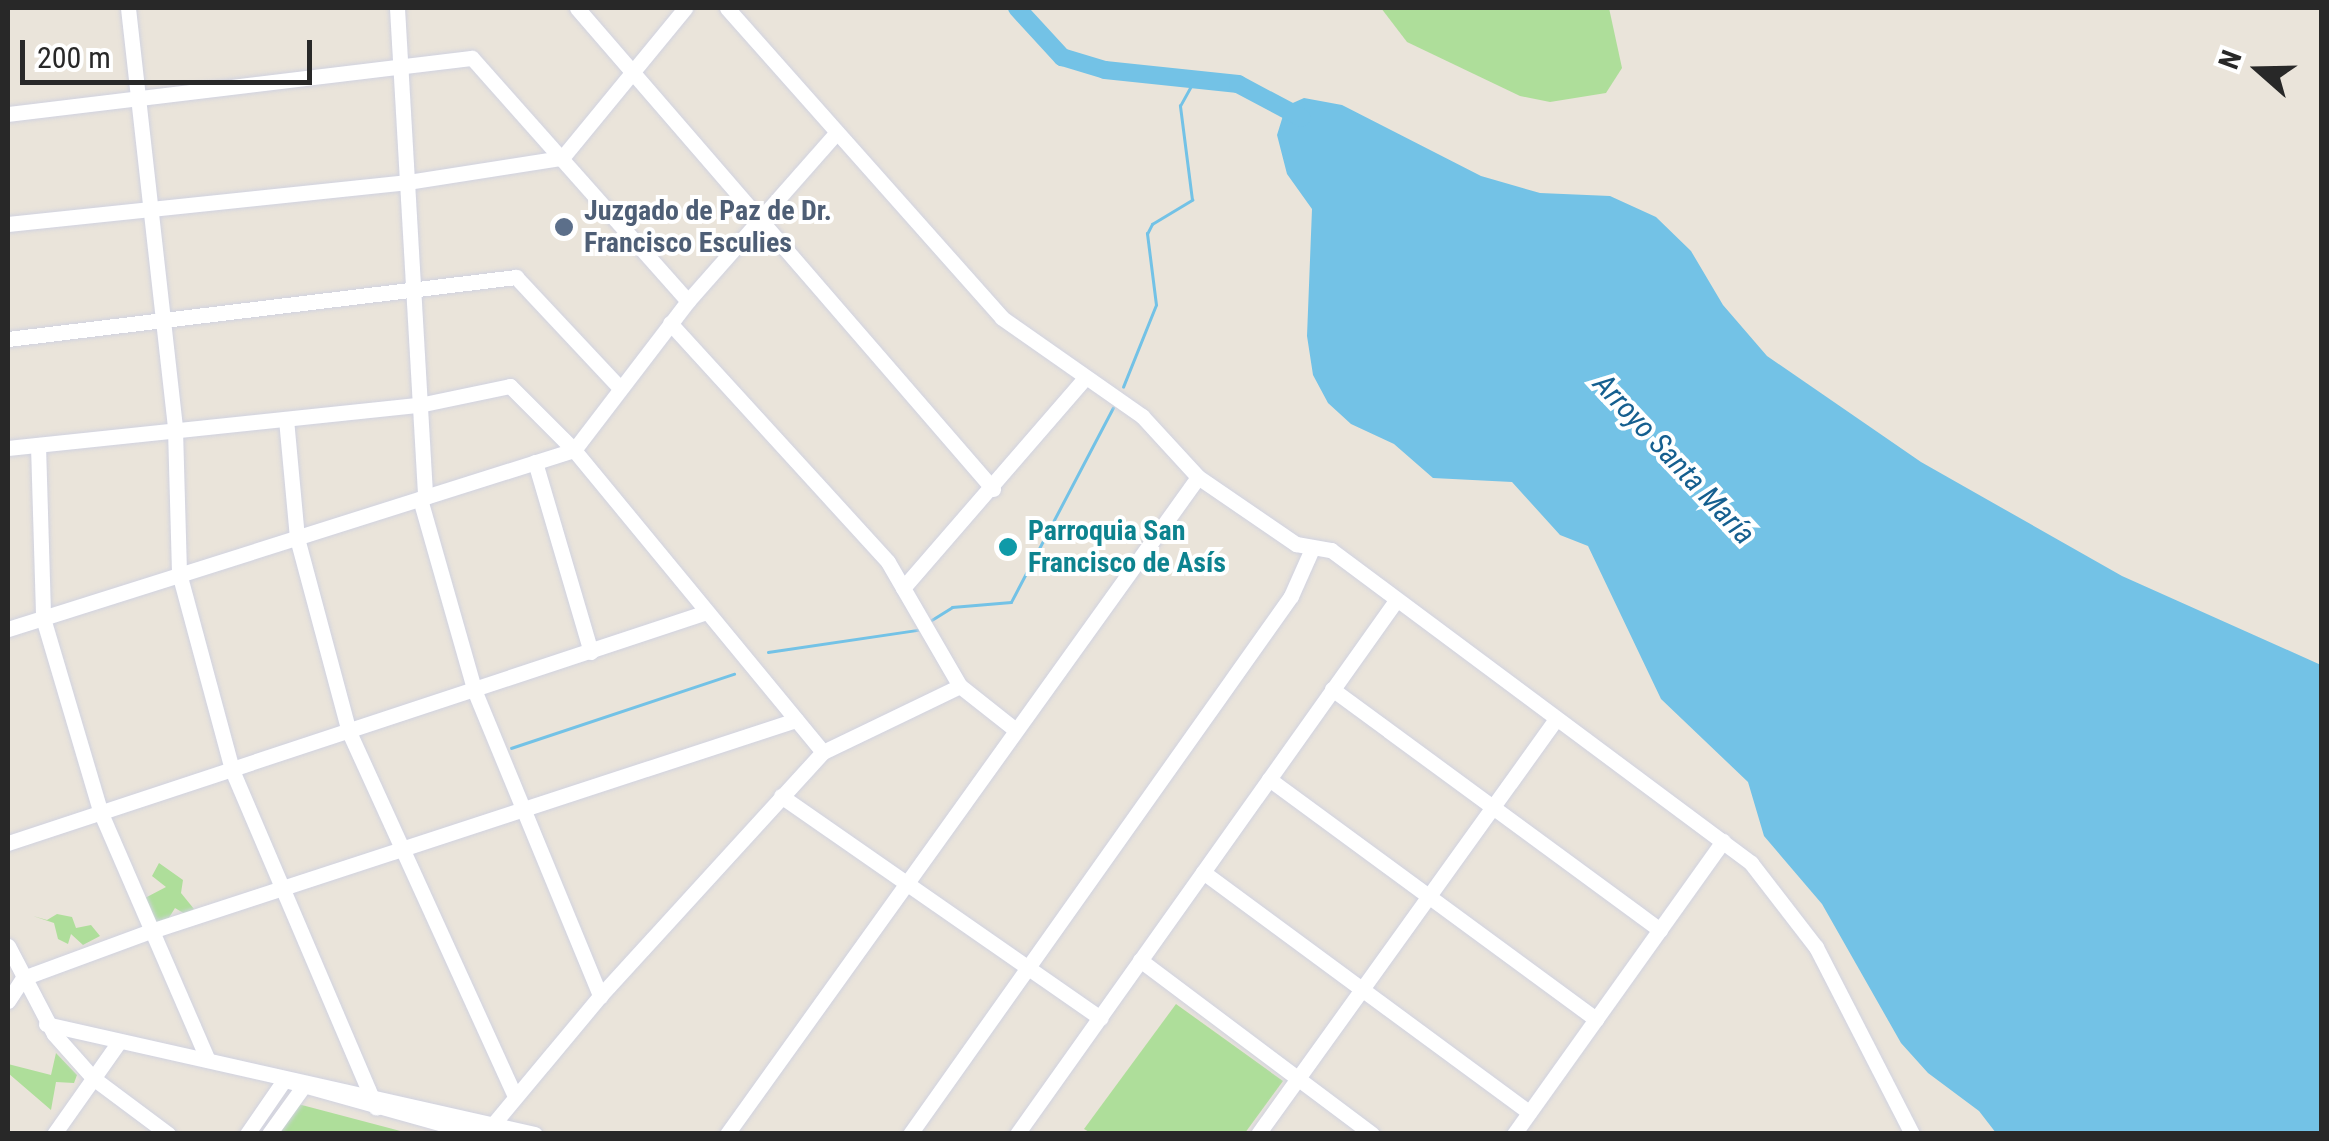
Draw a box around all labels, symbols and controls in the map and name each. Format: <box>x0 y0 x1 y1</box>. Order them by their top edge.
scale bar <box>25 20 318 82</box>
north arrow <box>2209 20 2309 120</box>
text: 200 m <box>37 40 111 75</box>
text: N <box>2212 46 2249 73</box>
place label: Juzgado de Paz de Dr. Francisco Esculies <box>584 194 832 260</box>
marker: Juzgado de Paz de Dr. Francisco Esculies <box>553 216 575 238</box>
water label: Arroyo Santa María <box>1586 366 1762 552</box>
place label: Parroquia San Francisco de Asís <box>1028 514 1226 580</box>
marker: Parroquia San Francisco de Asís <box>997 536 1019 558</box>

